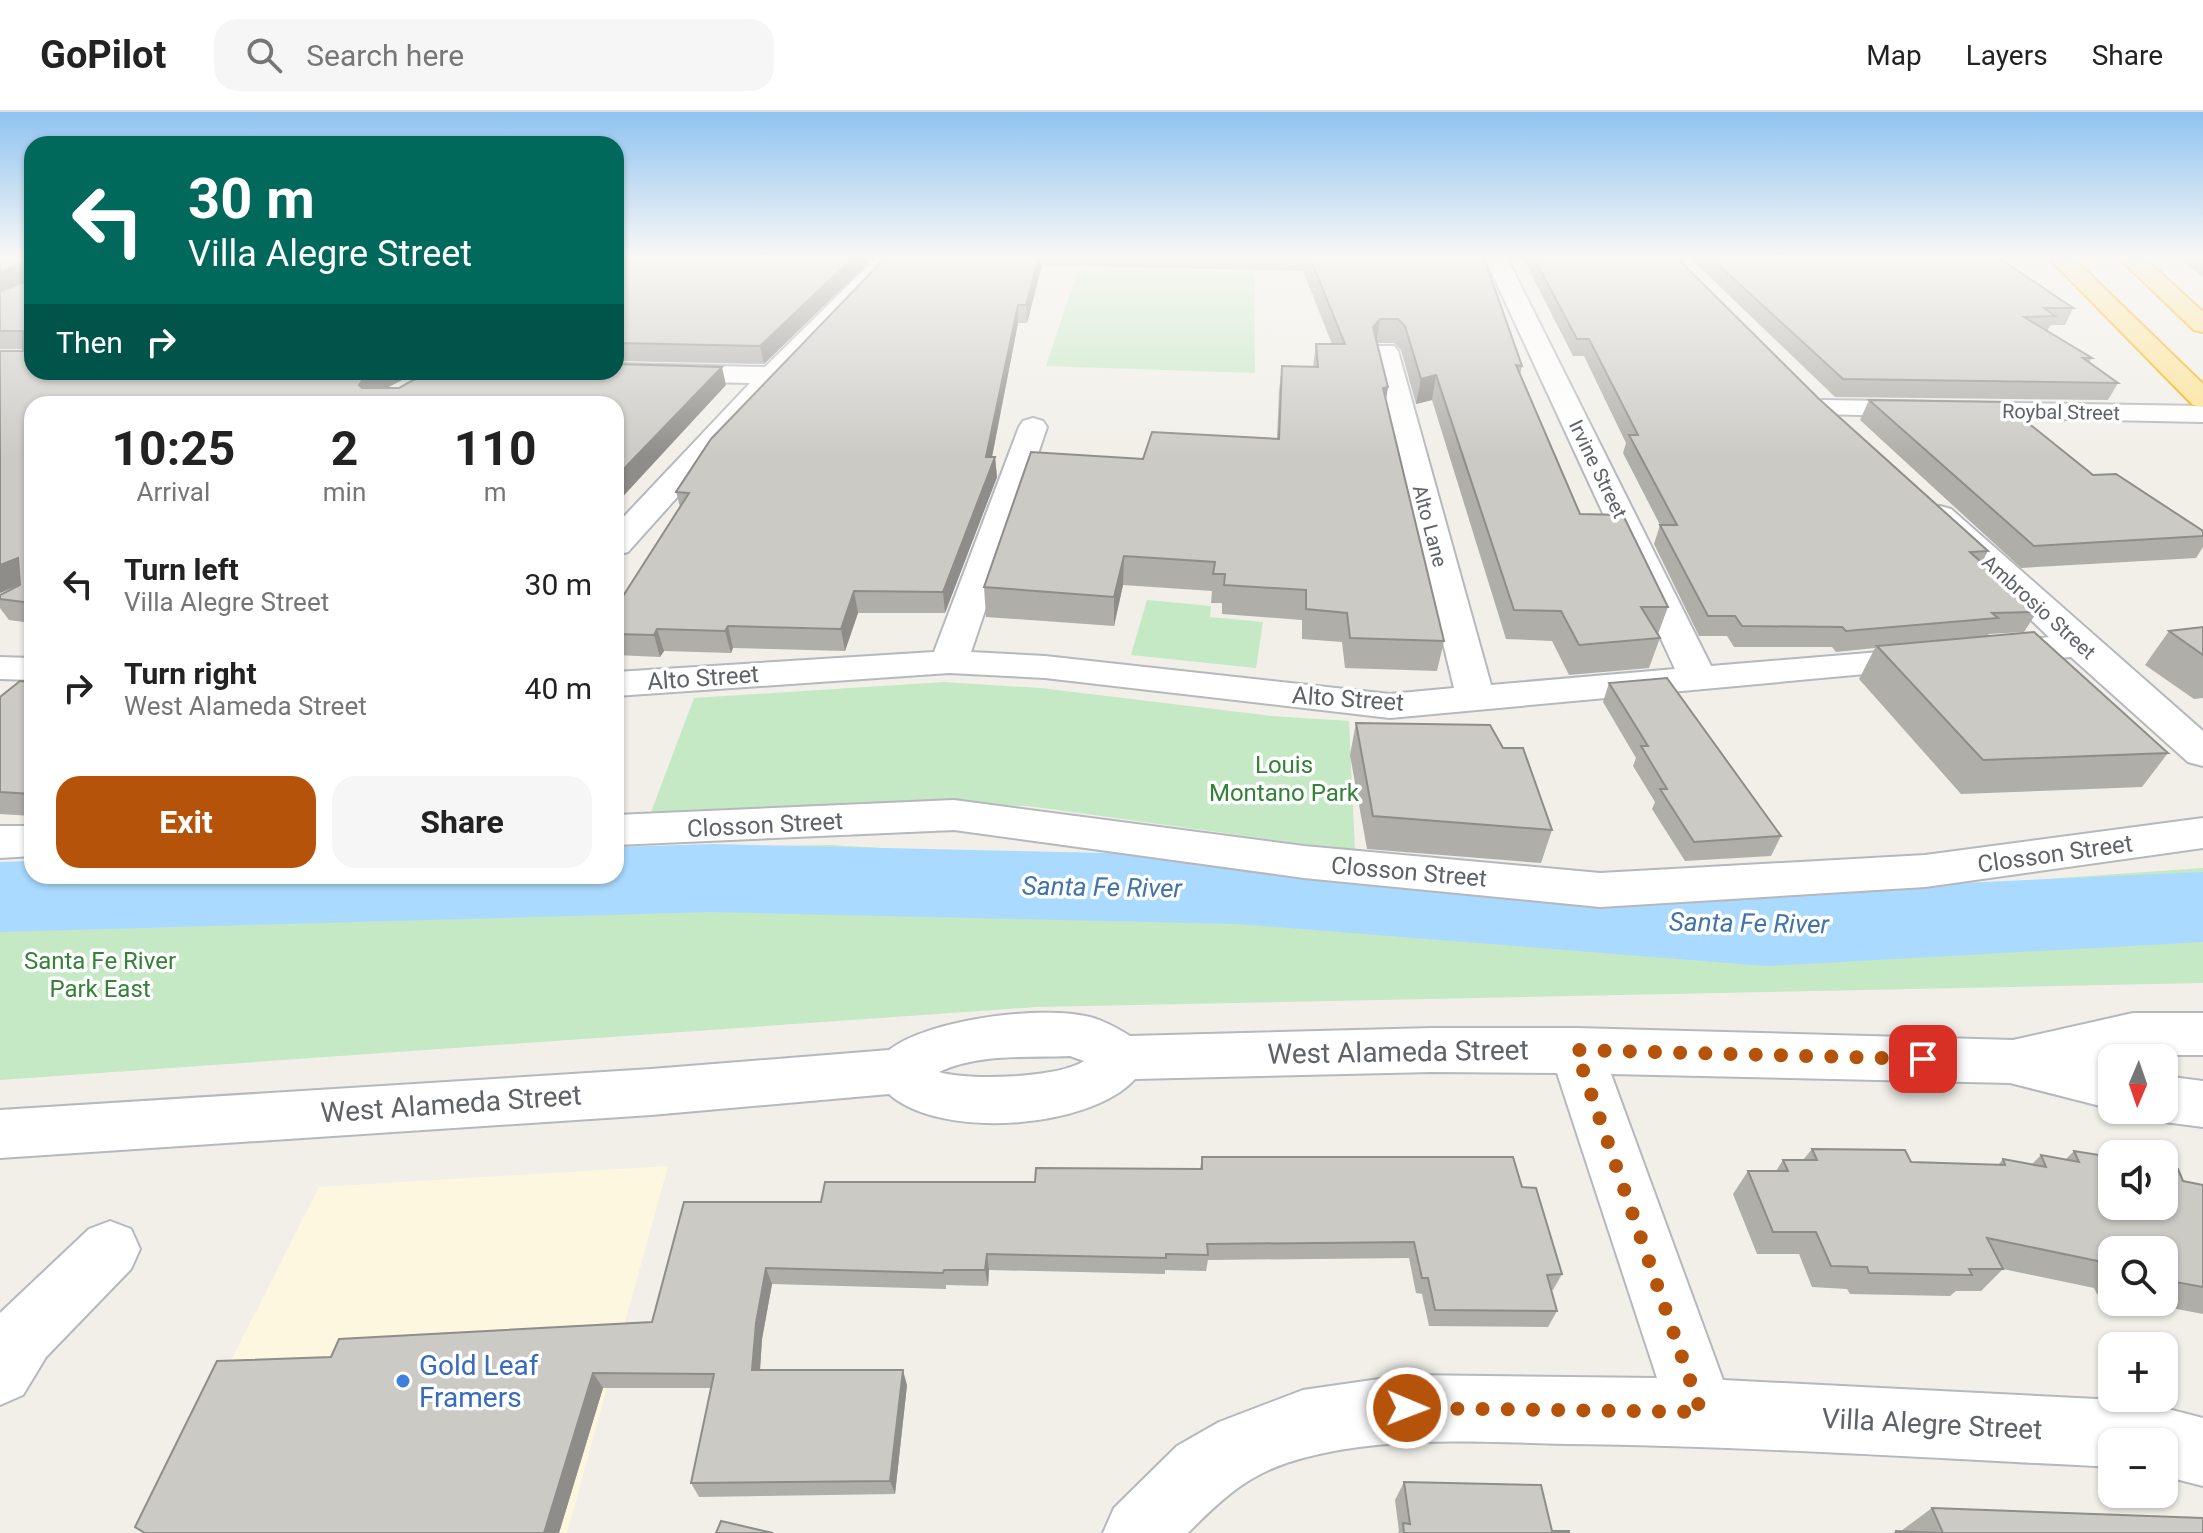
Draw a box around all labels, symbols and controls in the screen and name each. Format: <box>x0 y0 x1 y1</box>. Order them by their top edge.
search box <box>214 19 774 91</box>
text: GoPilot <box>40 33 166 77</box>
icon: search <box>242 33 286 77</box>
text: Search here <box>306 38 464 73</box>
text: Map <box>1866 39 1922 72</box>
text: Layers <box>1966 39 2048 72</box>
text: Share <box>2092 39 2163 72</box>
text: 30 m <box>188 166 315 232</box>
icon: left <box>56 168 160 272</box>
text: Villa Alegre Street <box>188 233 472 275</box>
icon: right <box>139 320 183 364</box>
text: Then <box>56 325 123 360</box>
street label: Roybal Street <box>2002 399 2120 425</box>
street label: Irvine Street <box>1564 416 1632 522</box>
text: 10:25 <box>112 420 235 477</box>
text: 2 <box>331 420 358 477</box>
text: 110 <box>454 420 536 477</box>
text: Arrival <box>137 477 210 507</box>
text: min <box>323 477 366 507</box>
text: m <box>484 477 507 507</box>
street label: Alto Lane <box>1408 482 1452 570</box>
street label: Ambrosio Street <box>1977 550 2101 664</box>
text: Turn left <box>124 552 239 587</box>
icon: left <box>56 562 100 606</box>
text: 30 m <box>525 567 592 602</box>
text: Villa Alegre Street <box>124 587 329 617</box>
text: Turn right <box>124 656 257 691</box>
street label: Alto Street <box>646 660 760 696</box>
icon: right <box>56 666 100 710</box>
text: 40 m <box>525 671 592 706</box>
street label: Alto Street <box>1291 681 1405 717</box>
text: West Alameda Street <box>124 691 367 721</box>
park label: Louis Montano Park <box>1209 751 1360 807</box>
button: Exit <box>56 776 316 868</box>
button: Share <box>332 776 592 868</box>
street label: Closson Street <box>686 807 844 843</box>
street label: Closson Street <box>1976 829 2134 879</box>
street label: Closson Street <box>1330 851 1488 893</box>
water label: Santa Fe River <box>1022 871 1184 903</box>
water label: Santa Fe River <box>1669 907 1831 939</box>
park label: Santa Fe River Park East <box>24 947 176 1003</box>
pin <box>1889 1025 1957 1093</box>
street label: West Alameda Street <box>1267 1033 1529 1071</box>
icon: arrive <box>1901 1037 1945 1081</box>
north arrow <box>2098 1044 2178 1124</box>
map controls <box>2098 1044 2178 1508</box>
street label: West Alameda Street <box>319 1078 583 1130</box>
button: sound <box>2098 1140 2178 1220</box>
button: search <box>2098 1236 2178 1316</box>
button: + <box>2098 1332 2178 1412</box>
place label: Gold Leaf Framers <box>419 1349 539 1414</box>
position arrow <box>1365 1366 1449 1450</box>
marker: Gold Leaf Framers <box>394 1372 412 1390</box>
street label: Villa Alegre Street <box>1821 1402 2043 1446</box>
button: − <box>2098 1428 2178 1508</box>

